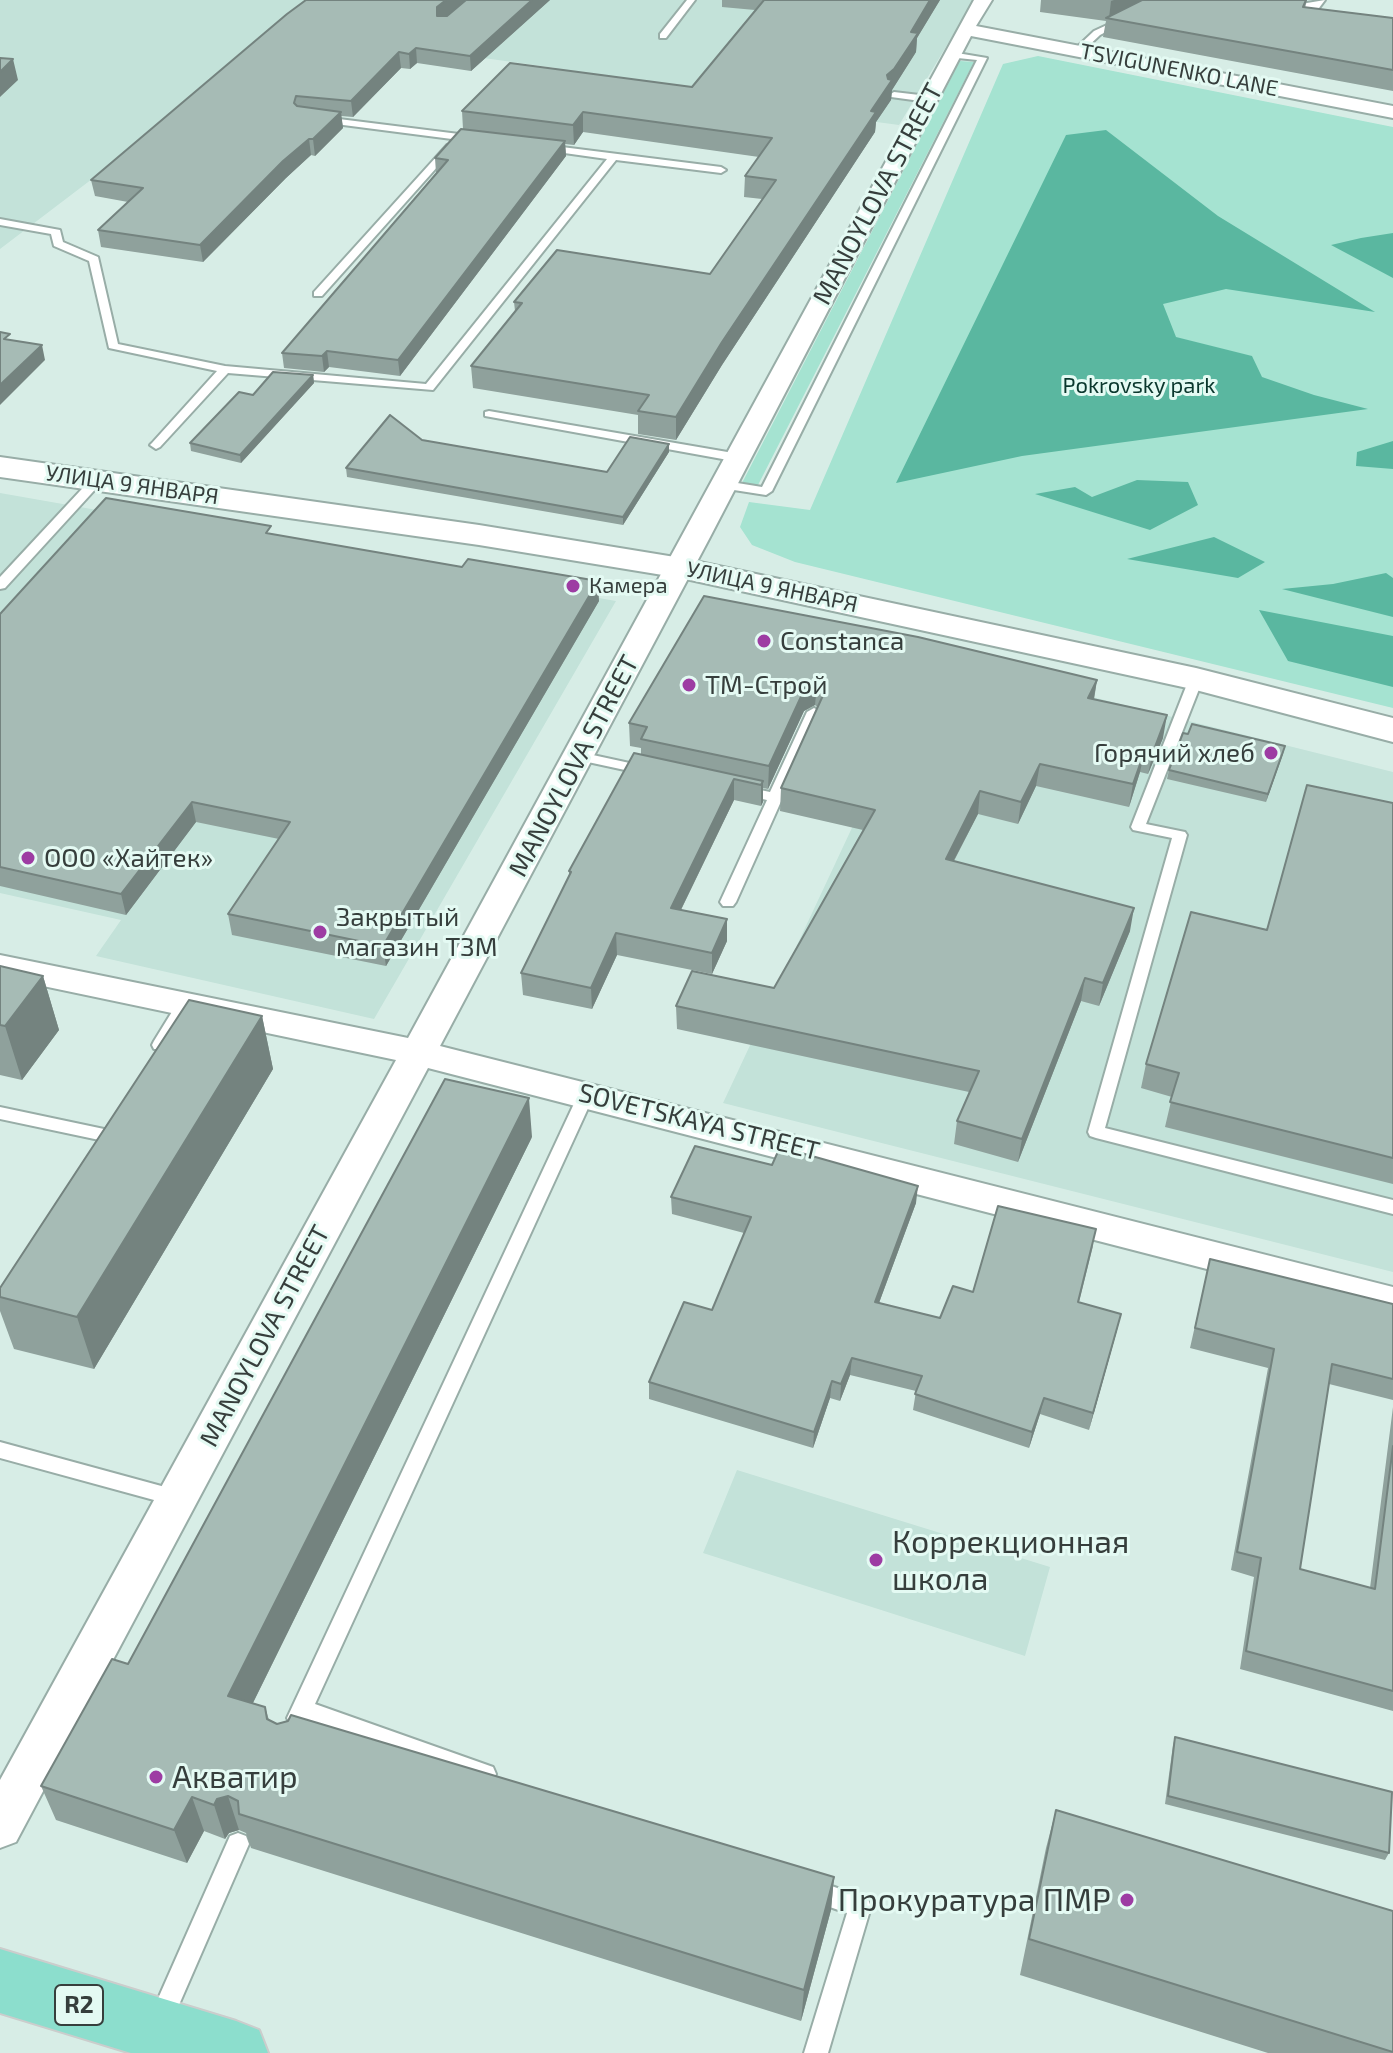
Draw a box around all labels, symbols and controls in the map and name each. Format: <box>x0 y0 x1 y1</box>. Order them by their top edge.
street label: TSVIGUNENKO LANE <box>1078 38 1280 102</box>
street label: MANOYLOVA STREET <box>806 78 950 310</box>
park label: Pokrovsky park <box>1063 373 1215 399</box>
street label: УЛИЦА 9 ЯНВАРЯ <box>44 460 220 510</box>
street label: УЛИЦА 9 ЯНВАРЯ <box>684 556 860 618</box>
place label: Камера <box>589 573 668 599</box>
marker: Камера <box>564 577 582 595</box>
place label: Constanca <box>780 625 904 657</box>
marker: Constanca <box>755 632 773 650</box>
street label: MANOYLOVA STREET <box>502 650 646 882</box>
place label: ТМ-Строй <box>705 669 827 701</box>
marker: ТМ-Строй <box>680 676 698 694</box>
place label: Горячий хлеб <box>1094 737 1255 769</box>
marker: Горячий хлеб <box>1262 744 1280 762</box>
place label: ООО «Хайтек» <box>44 842 213 874</box>
marker: ООО «Хайтек» <box>19 849 37 867</box>
place label: Закрытый магазин ТЗМ <box>336 901 497 962</box>
marker: Закрытый магазин ТЗМ <box>311 923 329 941</box>
street label: SOVETSKAYA STREET <box>575 1077 823 1167</box>
street label: MANOYLOVA STREET <box>193 1220 337 1452</box>
place label: Коррекционная школа <box>892 1523 1129 1598</box>
marker: Коррекционная школа <box>867 1551 885 1569</box>
place label: Акватир <box>172 1758 298 1796</box>
marker: Акватир <box>147 1768 165 1786</box>
place label: Прокуратура ПМР <box>838 1881 1111 1919</box>
marker: Прокуратура ПМР <box>1118 1891 1136 1909</box>
road number: R2 <box>55 1985 103 2025</box>

